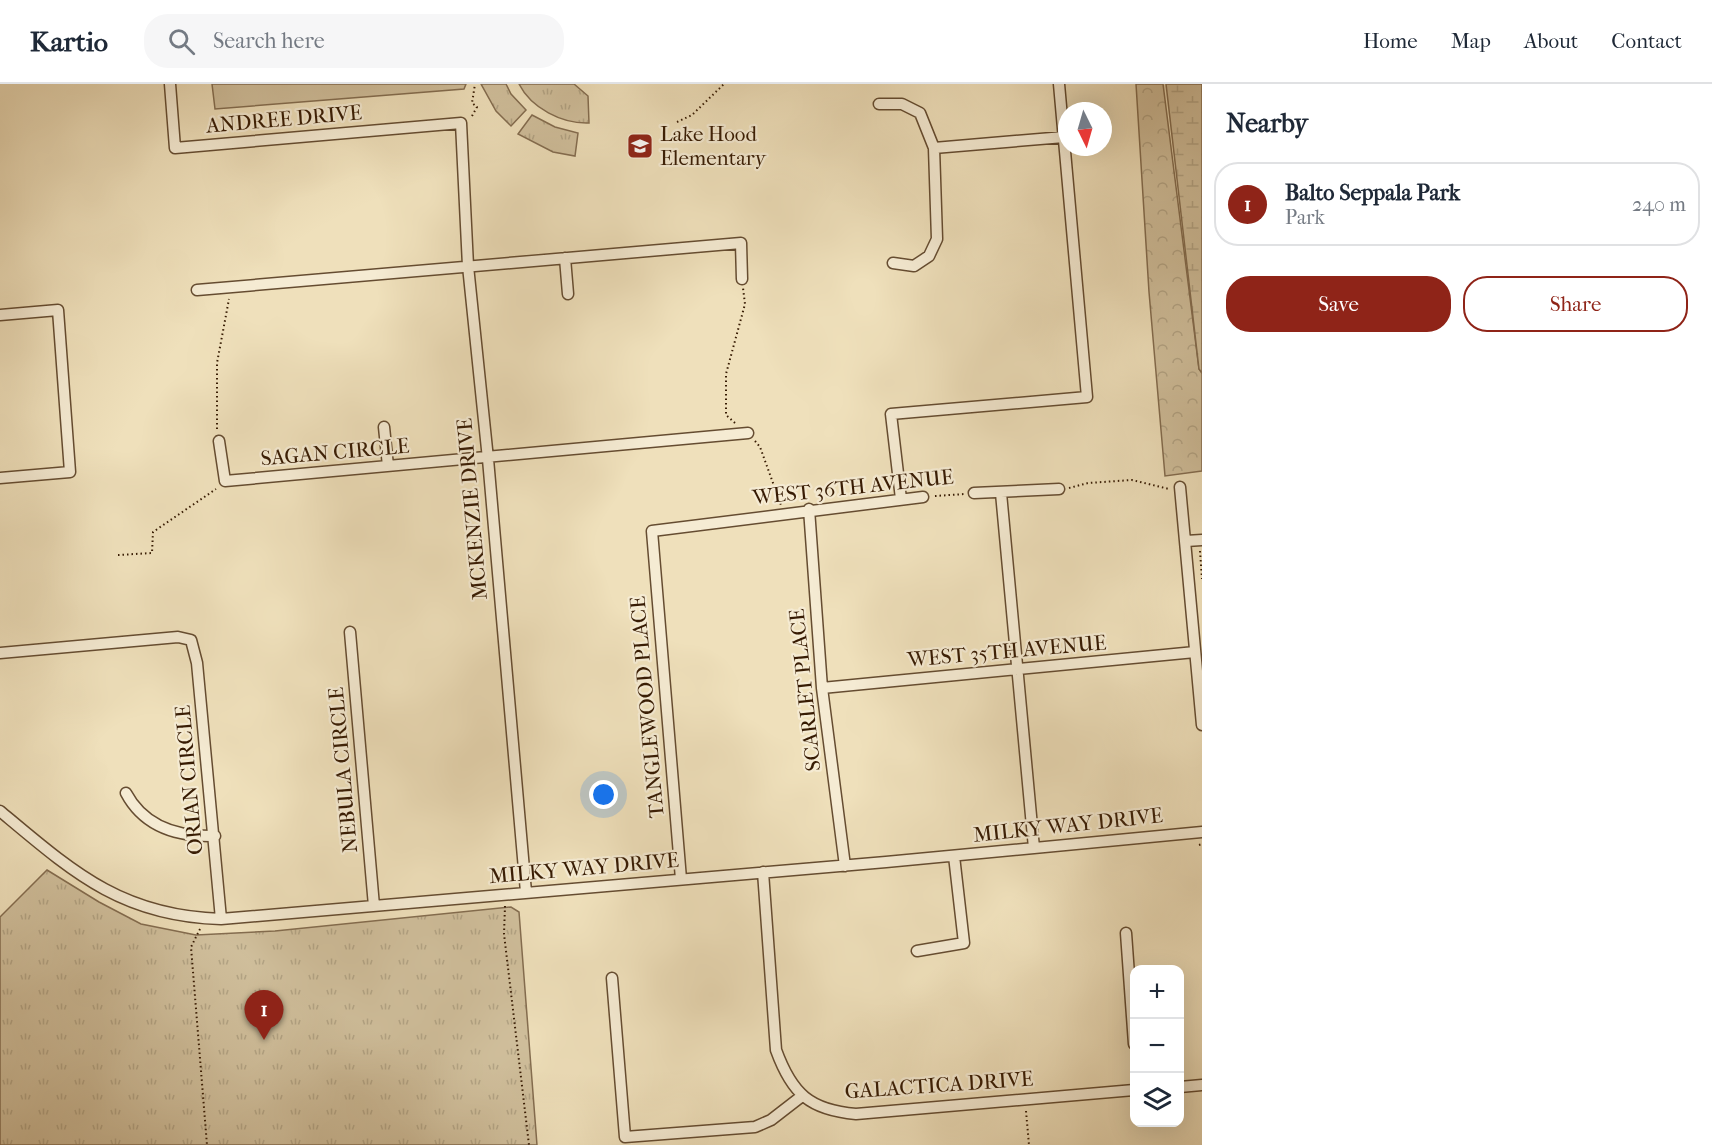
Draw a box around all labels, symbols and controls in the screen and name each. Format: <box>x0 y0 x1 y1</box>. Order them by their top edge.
search box <box>144 14 564 68</box>
text: Kartio <box>30 25 108 58</box>
icon: search <box>165 25 198 58</box>
text: Search here <box>213 28 325 54</box>
text: Home <box>1363 29 1418 53</box>
text: Map <box>1451 29 1491 53</box>
text: About <box>1524 29 1578 53</box>
text: Contact <box>1611 29 1682 53</box>
street label: ANDREE DRIVE <box>204 100 363 138</box>
north arrow <box>1058 102 1112 156</box>
text: Nearby <box>1226 108 1308 139</box>
place label: Lake Hood Elementary <box>660 122 767 170</box>
school or university icon: Lake Hood Elementary <box>625 131 655 161</box>
text: Balto Seppala Park <box>1285 180 1460 206</box>
text: 1 <box>1244 193 1251 216</box>
text: 240 m <box>1632 193 1686 216</box>
text: Park <box>1285 206 1325 229</box>
button: Save <box>1226 276 1451 332</box>
button: Share <box>1463 276 1688 332</box>
street label: MCKENZIE DRIVE <box>452 417 492 601</box>
street label: SAGAN CIRCLE <box>260 434 411 470</box>
street label: WEST 36TH AVENUE <box>750 464 955 510</box>
street label: TANGLEWOOD PLACE <box>625 595 669 819</box>
street label: SCARLET PLACE <box>784 607 825 773</box>
street label: WEST 35TH AVENUE <box>905 630 1108 672</box>
street label: NEBULA CIRCLE <box>324 686 362 854</box>
street label: ORIAN CIRCLE <box>170 704 208 856</box>
your location <box>589 780 618 809</box>
street label: MILKY WAY DRIVE <box>972 803 1164 847</box>
street label: MILKY WAY DRIVE <box>488 848 680 888</box>
map controls <box>1130 965 1184 1127</box>
button: + <box>1130 965 1184 1019</box>
pin: 1 <box>244 990 284 1040</box>
button: − <box>1130 1019 1184 1073</box>
street label: GALACTICA DRIVE <box>844 1066 1034 1104</box>
button: layers <box>1130 1073 1184 1127</box>

